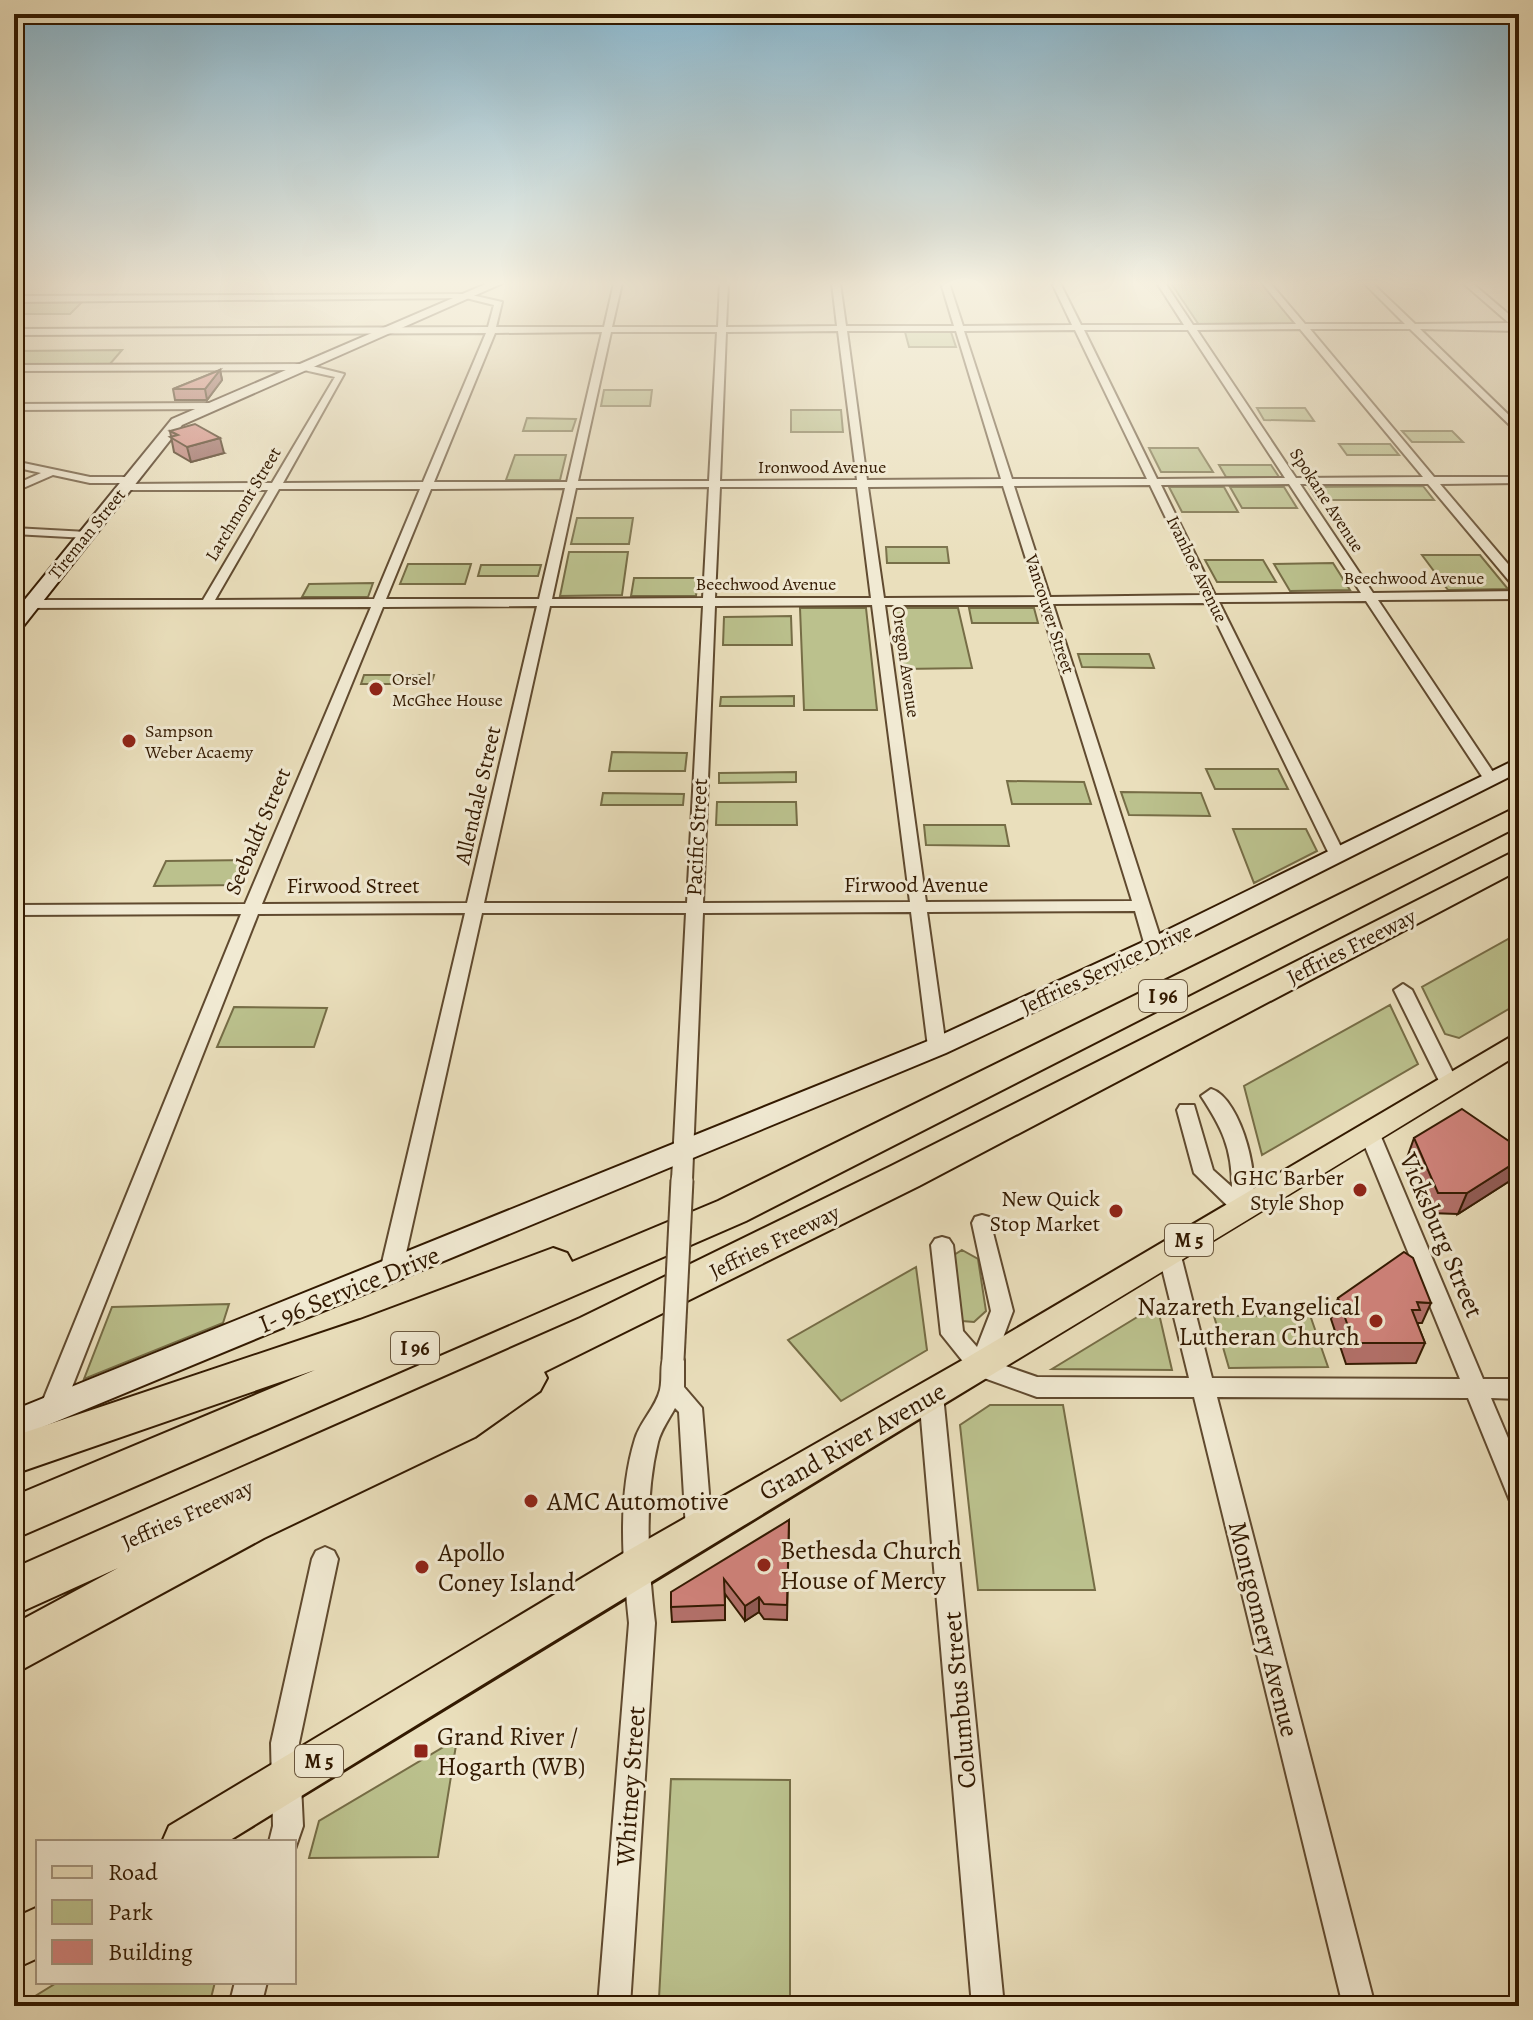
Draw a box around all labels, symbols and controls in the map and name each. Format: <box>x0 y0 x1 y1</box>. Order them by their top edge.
street label: Larchmont Street <box>199 442 287 565</box>
street label: Spokane Avenue <box>1284 443 1370 557</box>
street label: Ironwood Avenue <box>758 455 886 479</box>
street label: Tireman Street <box>43 484 131 584</box>
street label: Ivanhoe Avenue <box>1161 512 1233 626</box>
street label: Vancouver Street <box>1019 550 1081 677</box>
street label: Beechwood Avenue <box>1344 566 1484 590</box>
street label: Beechwood Avenue <box>696 572 836 596</box>
street label: Oregon Avenue <box>886 605 926 719</box>
place label: Orsel McGhee House <box>392 667 503 712</box>
marker: Orsel McGhee House <box>367 680 385 698</box>
place label: Sampson Weber Acaemy <box>144 719 254 764</box>
street label: Allendale Street <box>447 723 508 868</box>
marker: Sampson Weber Acaemy <box>120 732 138 750</box>
street label: Seebaldt Street <box>218 763 298 900</box>
street label: Pacific Street <box>679 777 715 897</box>
street label: Firwood Avenue <box>844 870 988 900</box>
street label: Firwood Street <box>286 871 420 901</box>
street label: Jeffries Freeway <box>1282 901 1421 992</box>
street label: Jeffries Service Drive <box>1016 916 1197 1022</box>
road number: I 96 <box>1139 980 1187 1012</box>
street label: Vicksburg Street <box>1391 1146 1492 1323</box>
place label: GHC Barber Style Shop <box>1233 1163 1344 1218</box>
marker: GHC Barber Style Shop <box>1351 1181 1369 1199</box>
place label: New Quick Stop Market <box>989 1184 1100 1239</box>
street label: Jeffries Freeway <box>704 1197 845 1286</box>
marker: New Quick Stop Market <box>1107 1202 1125 1220</box>
road number: M 5 <box>1165 1224 1213 1256</box>
street label: I- 96 Service Drive <box>254 1237 445 1342</box>
place label: Nazareth Evangelical Lutheran Church <box>1137 1289 1360 1354</box>
marker: Nazareth Evangelical Lutheran Church <box>1367 1312 1385 1330</box>
road number: I 96 <box>391 1332 439 1364</box>
street label: Grand River Avenue <box>752 1374 952 1509</box>
street label: Jeffries Freeway <box>117 1472 258 1557</box>
place label: AMC Automotive <box>546 1484 729 1519</box>
marker: AMC Automotive <box>522 1492 540 1510</box>
street label: Montgomery Avenue <box>1220 1518 1307 1741</box>
place label: Bethesda Church House of Mercy <box>780 1533 962 1598</box>
place label: Apollo Coney Island <box>437 1535 575 1600</box>
marker: Bethesda Church House of Mercy <box>755 1556 773 1574</box>
marker: Apollo Coney Island <box>413 1558 431 1576</box>
street label: Columbus Street <box>934 1610 985 1790</box>
street label: Whitney Street <box>607 1704 654 1868</box>
place label: Grand River / Hogarth (WB) <box>437 1719 585 1784</box>
marker: Grand River / Hogarth (WB) <box>412 1742 430 1760</box>
road number: M 5 <box>295 1745 343 1777</box>
legend <box>36 1840 296 1984</box>
text: Road <box>108 1856 158 1888</box>
text: Park <box>108 1896 153 1928</box>
text: Building <box>108 1936 193 1968</box>

